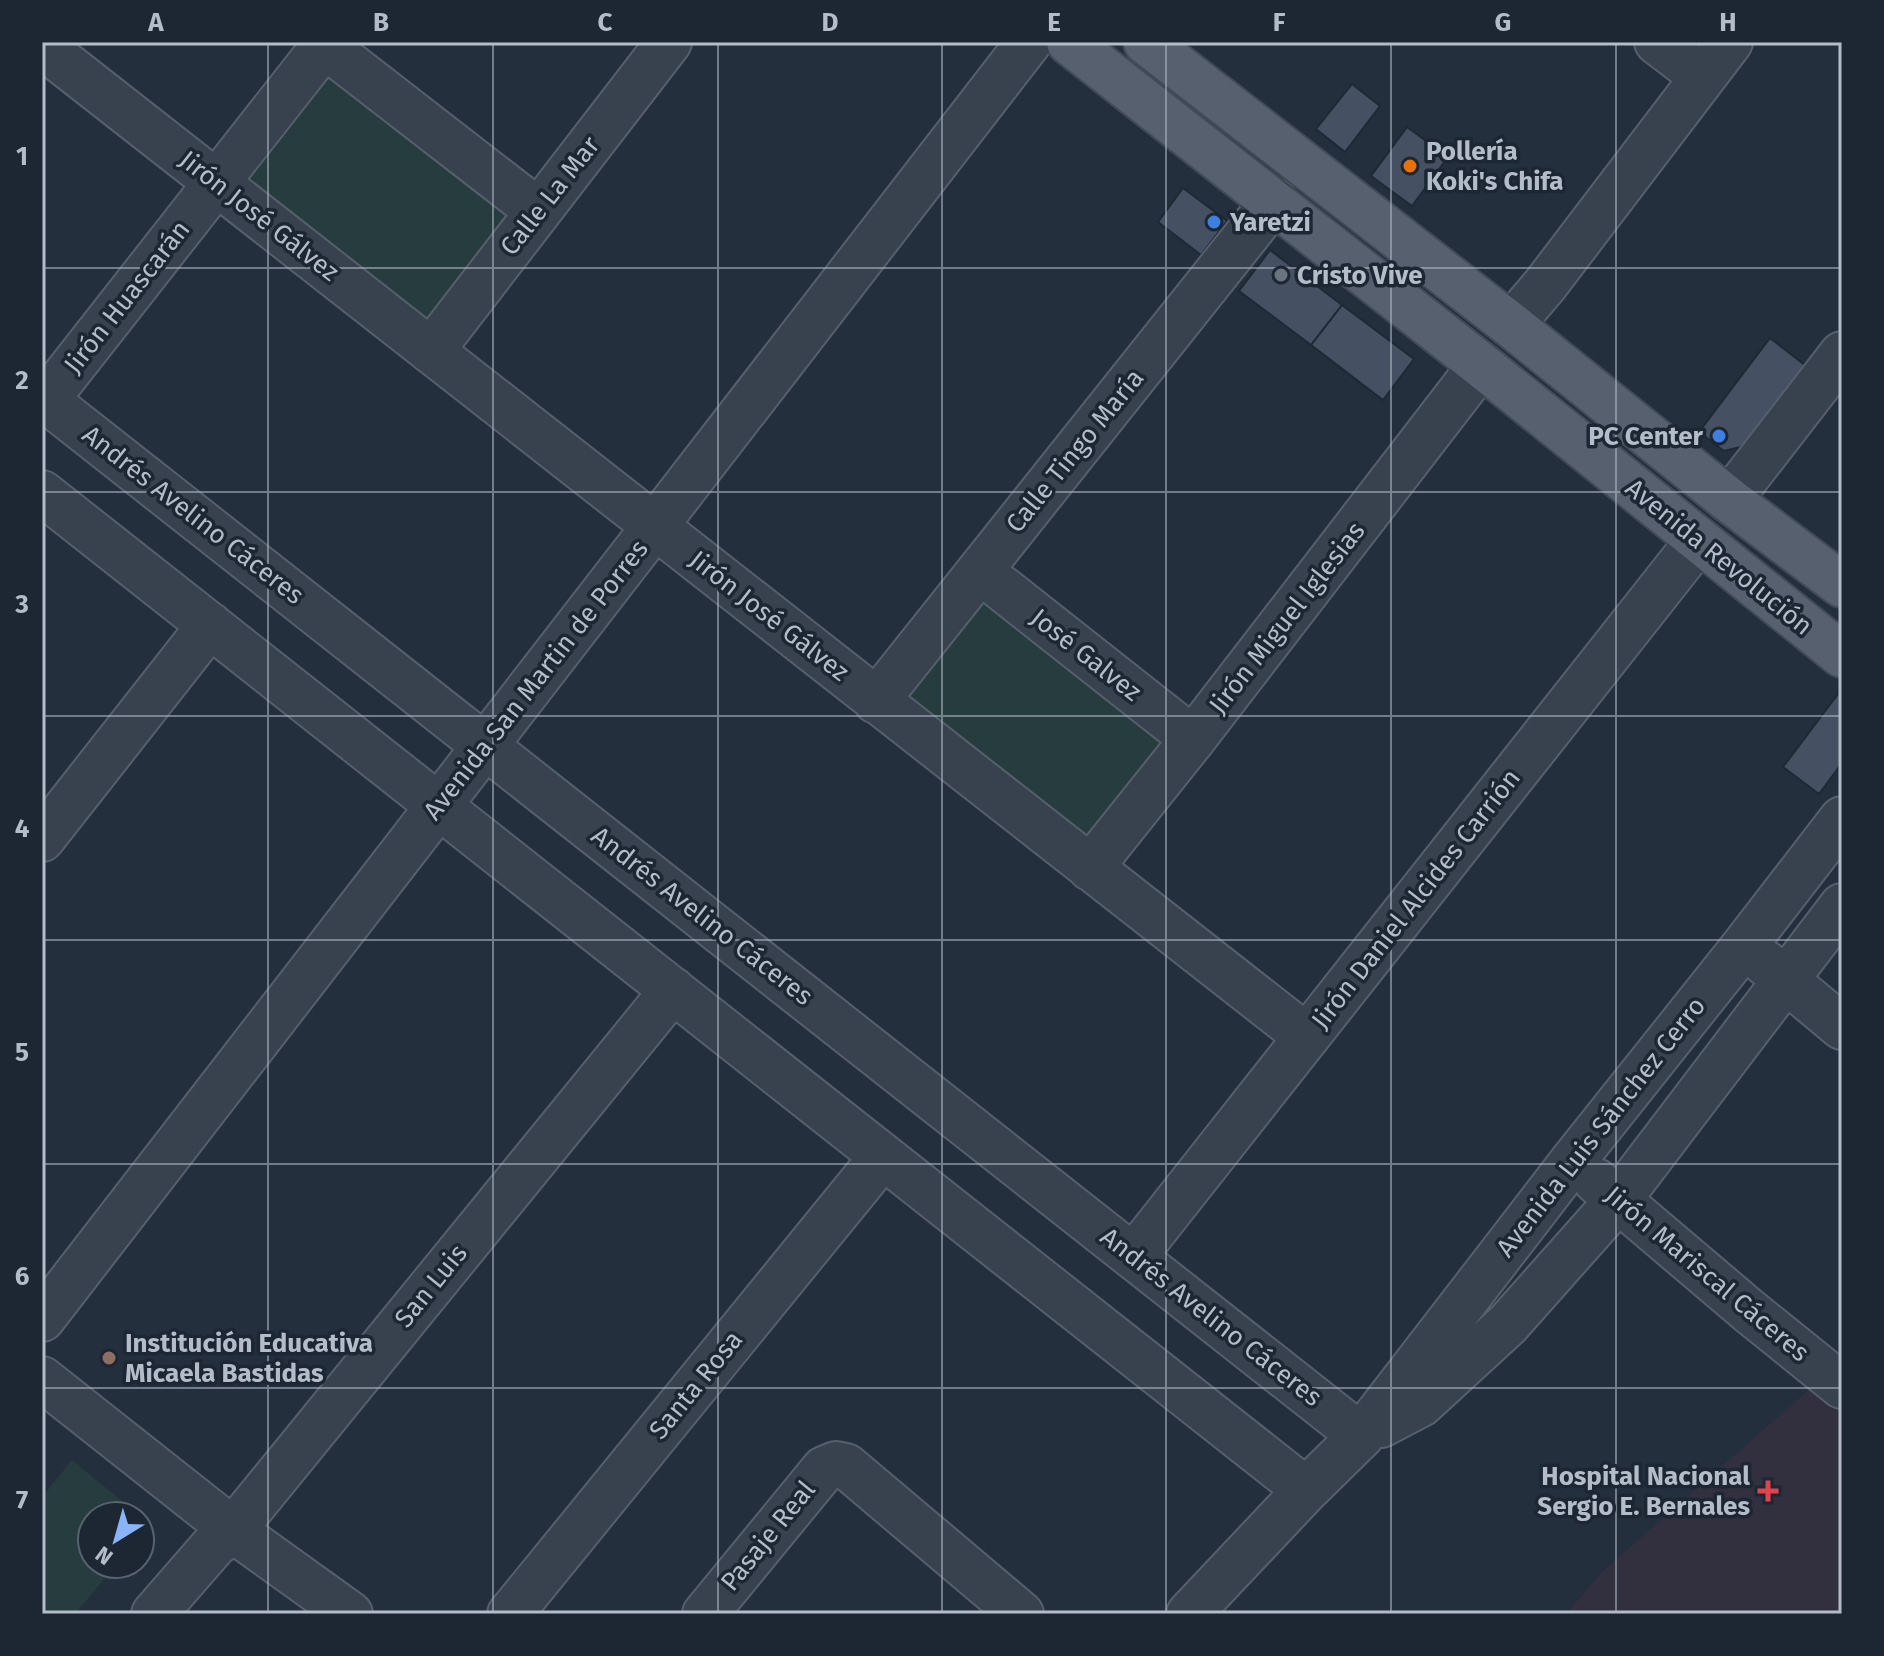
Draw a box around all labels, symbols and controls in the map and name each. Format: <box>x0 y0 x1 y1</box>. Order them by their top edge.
text: A <box>147 7 164 38</box>
text: B <box>373 7 389 38</box>
text: C <box>598 7 613 38</box>
text: D <box>822 7 839 38</box>
text: E <box>1047 7 1061 38</box>
text: F <box>1273 7 1286 38</box>
text: G <box>1495 7 1511 38</box>
text: H <box>1719 7 1737 38</box>
street label: Calle La Mar <box>494 130 606 262</box>
place label: Pollería Koki's Chifa <box>1426 136 1563 197</box>
text: 1 <box>16 141 28 172</box>
street label: Jirón José Gálvez <box>173 144 345 288</box>
marker: Pollería Koki's Chifa <box>1401 157 1419 175</box>
place label: Yaretzi <box>1229 207 1311 238</box>
marker: Yaretzi <box>1205 213 1223 231</box>
street label: Jirón Huascarán <box>58 214 196 380</box>
place label: Cristo Vive <box>1297 260 1423 291</box>
marker: Cristo Vive <box>1272 266 1290 284</box>
street label: Calle Tingo María <box>1000 363 1150 539</box>
text: 2 <box>15 365 29 396</box>
street label: Andrés Avelino Cáceres <box>76 419 310 611</box>
place label: PC Center <box>1588 421 1704 452</box>
marker: PC Center <box>1710 427 1728 445</box>
street label: Avenida Revolución <box>1619 472 1819 642</box>
street label: Jirón Miguel Iglesias <box>1203 516 1371 720</box>
street label: Avenida San Martin de Porres <box>417 534 655 826</box>
street label: Jirón José Gálvez <box>683 544 855 688</box>
text: 3 <box>14 589 29 620</box>
street label: José Galvez <box>1024 602 1148 708</box>
street label: Jirón Daniel Alcides Carrión <box>1305 763 1527 1035</box>
text: 4 <box>15 813 30 844</box>
street label: Andrés Avelino Cáceres <box>585 820 819 1012</box>
street label: Avenida Luis Sánchez Cerro <box>1490 991 1712 1263</box>
text: 5 <box>15 1037 29 1068</box>
street label: Jirón Mariscal Cáceres <box>1599 1180 1815 1368</box>
street label: Andrés Avelino Cáceres <box>1094 1221 1328 1413</box>
street label: San Luis <box>388 1238 474 1334</box>
text: 6 <box>15 1261 30 1292</box>
street label: Santa Rosa <box>643 1325 749 1445</box>
place label: Institución Educativa Micaela Bastidas <box>125 1328 373 1389</box>
marker: Institución Educativa Micaela Bastidas <box>100 1349 118 1367</box>
place label: Hospital Nacional Sergio E. Bernales <box>1537 1461 1750 1522</box>
street label: Pasaje Real <box>714 1474 822 1597</box>
marker: Hospital Nacional Sergio E. Bernales <box>1757 1480 1779 1502</box>
text: 7 <box>16 1485 28 1516</box>
north arrow <box>76 1500 156 1580</box>
text: N <box>90 1540 118 1571</box>

